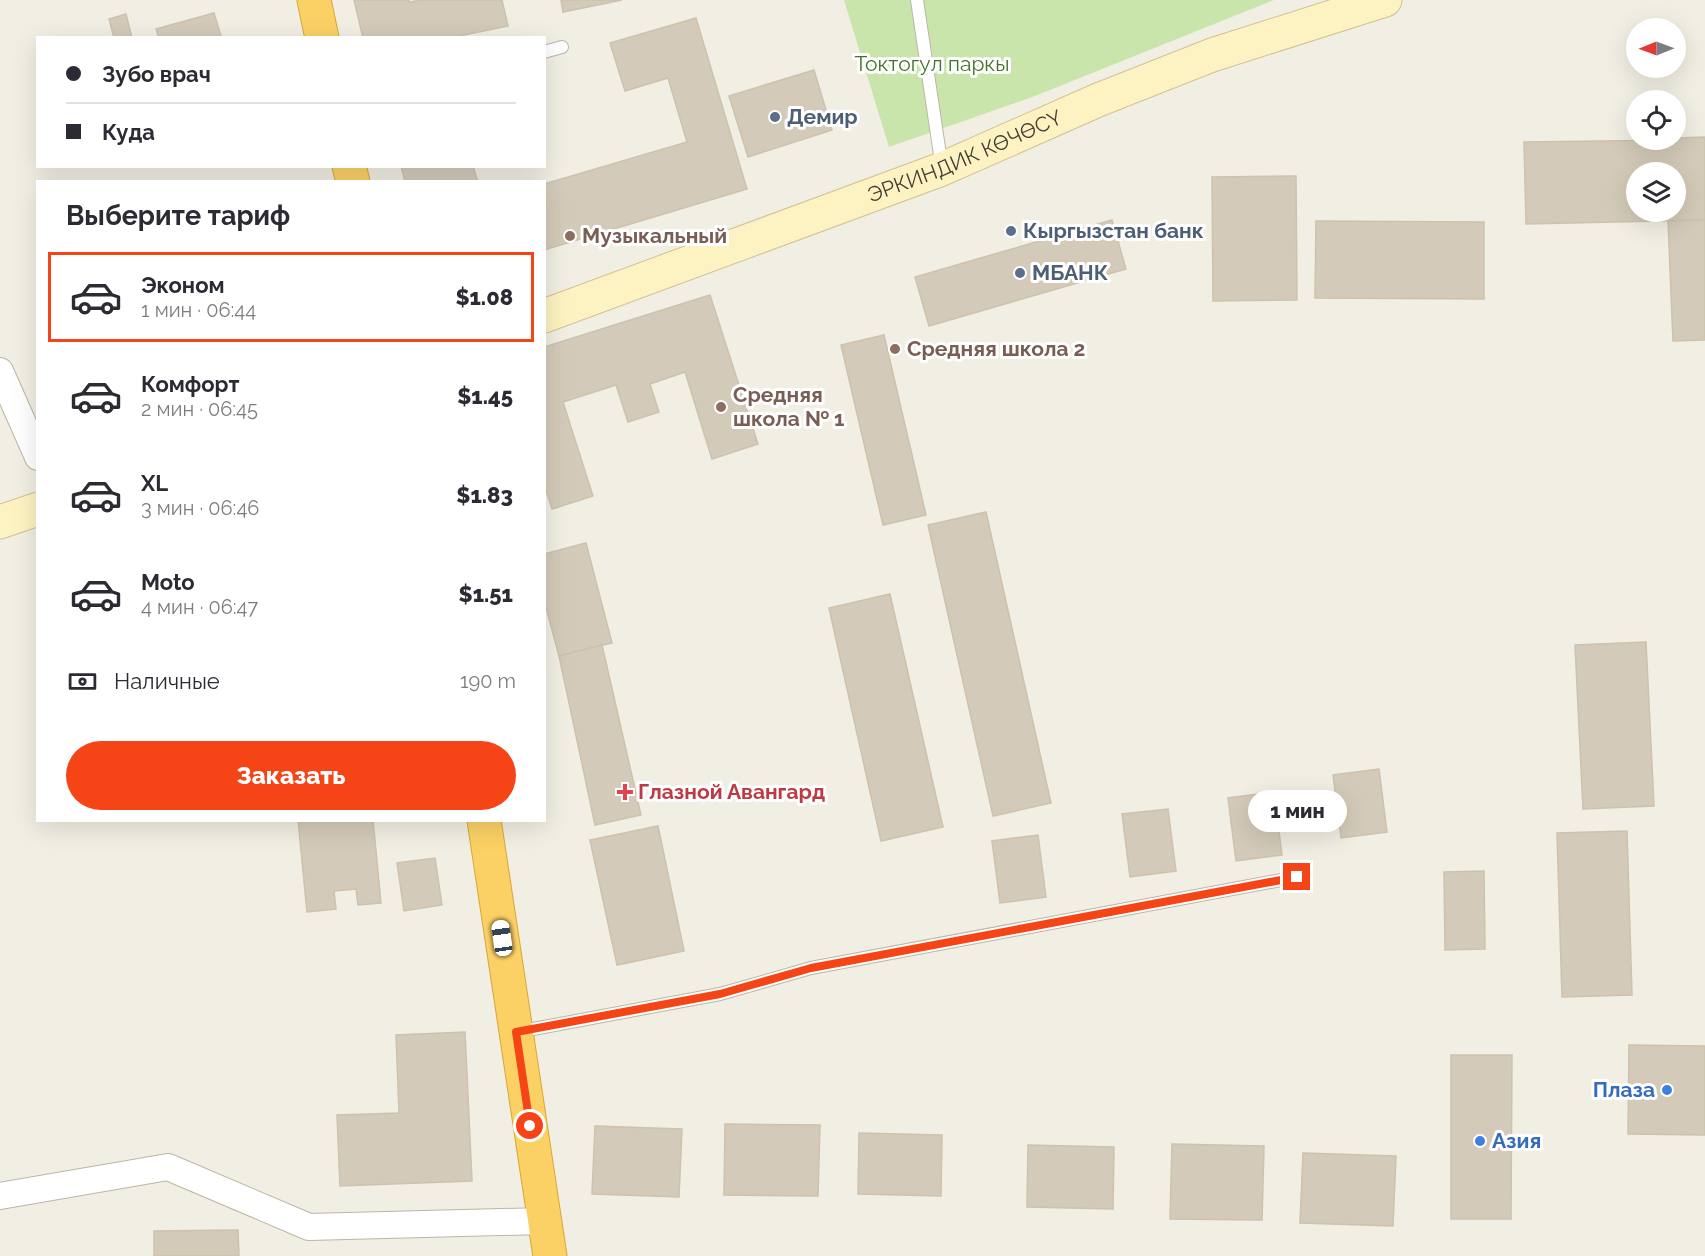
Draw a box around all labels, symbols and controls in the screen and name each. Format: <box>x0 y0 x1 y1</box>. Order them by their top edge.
north arrow <box>1626 18 1686 78</box>
map controls <box>1626 18 1686 222</box>
park label: Токтогул паркы <box>854 51 1010 76</box>
text: Зубо врач <box>102 61 211 87</box>
button: locate <box>1626 90 1686 150</box>
place label: Демир <box>787 104 858 129</box>
street label: ЭРКИНДИК КӨЧӨСҮ <box>864 104 1066 207</box>
marker: Демир <box>768 110 782 124</box>
text: Куда <box>102 119 155 145</box>
button: layers <box>1626 162 1686 222</box>
text: Выберите тариф <box>66 200 290 231</box>
place label: Кыргызстан банк <box>1023 218 1204 243</box>
place label: Музыкальный <box>582 223 727 248</box>
marker: Кыргызстан банк <box>1004 224 1018 238</box>
marker: Музыкальный <box>563 229 577 243</box>
place label: МБАНК <box>1032 260 1109 285</box>
marker: МБАНК <box>1013 266 1027 280</box>
icon: car <box>69 270 123 324</box>
text: Эконом <box>141 272 225 298</box>
text: $1.08 <box>455 284 513 310</box>
text: 1 мин · 06:44 <box>141 298 256 322</box>
place label: Средняя школа 2 <box>907 336 1085 361</box>
marker: Средняя школа 2 <box>888 342 902 356</box>
icon: car <box>69 369 123 423</box>
text: Комфорт <box>141 371 239 397</box>
place label: Средняя школа № 1 <box>733 382 844 431</box>
text: $1.45 <box>457 383 513 409</box>
text: 2 мин · 06:45 <box>141 397 258 421</box>
marker: Средняя школа № 1 <box>714 400 728 414</box>
icon: car <box>69 468 123 522</box>
text: XL <box>141 470 168 496</box>
text: $1.83 <box>456 482 513 508</box>
text: 3 мин · 06:46 <box>141 496 259 520</box>
icon: car <box>69 567 123 621</box>
text: Moto <box>141 569 195 595</box>
text: $1.51 <box>459 581 513 607</box>
text: 4 мин · 06:47 <box>141 595 258 619</box>
icon: cash <box>66 665 99 698</box>
text: Наличные <box>114 668 220 694</box>
text: 190 m <box>460 669 516 693</box>
button: Заказать <box>66 741 516 810</box>
place label: Глазной Авангард <box>638 779 825 804</box>
marker: Глазной Авангард <box>616 783 634 801</box>
callout: 1 мин <box>1248 790 1346 832</box>
text: 1 мин <box>1270 799 1325 823</box>
route end <box>1283 863 1310 890</box>
car <box>491 919 513 957</box>
place label: Плаза <box>1593 1077 1655 1102</box>
marker: Плаза <box>1660 1083 1674 1097</box>
route start <box>516 1112 543 1139</box>
place label: Азия <box>1492 1128 1541 1153</box>
marker: Азия <box>1473 1134 1487 1148</box>

